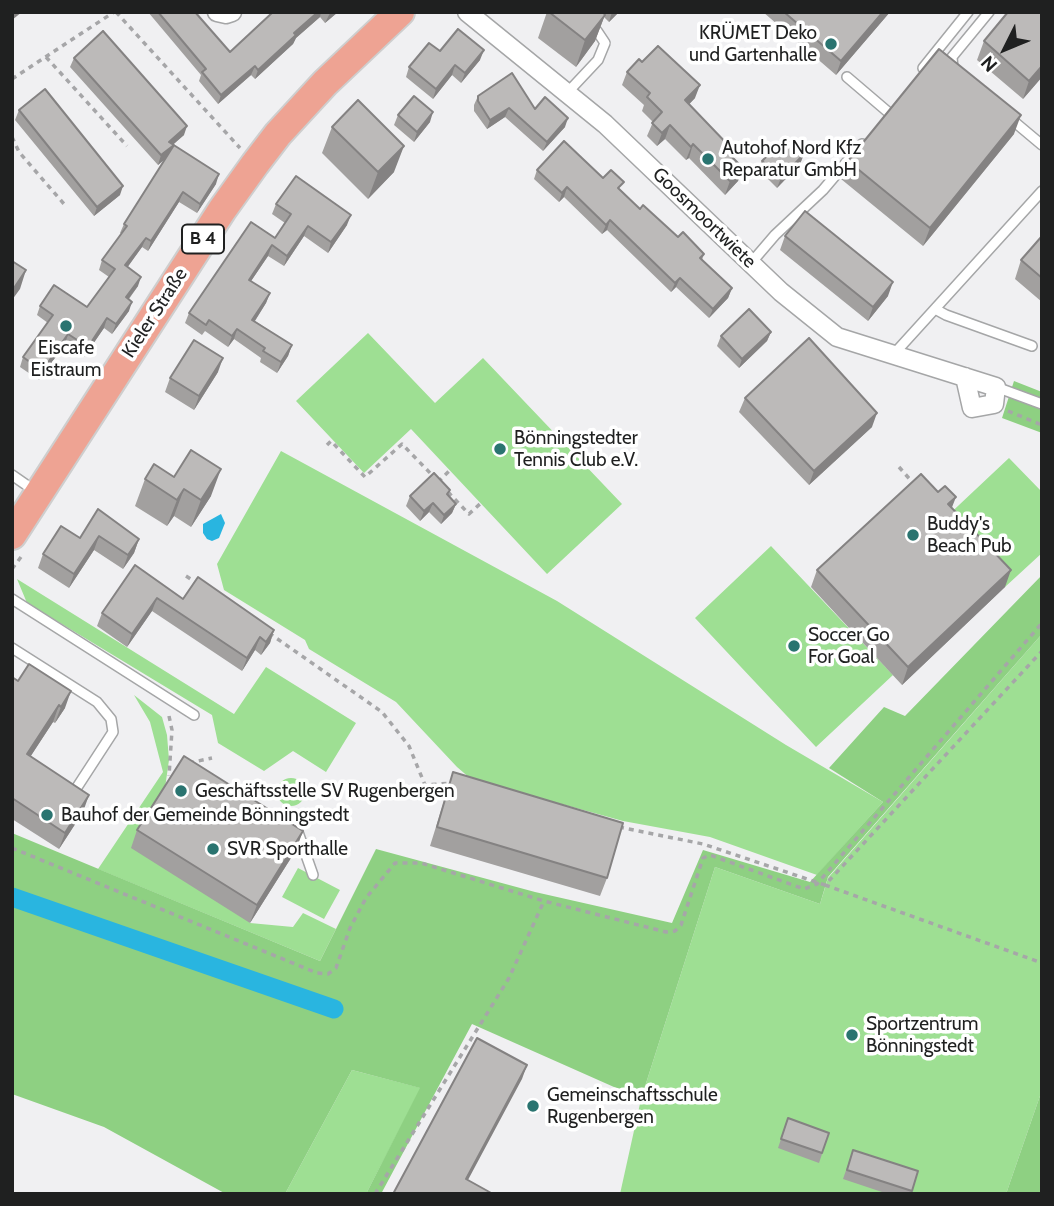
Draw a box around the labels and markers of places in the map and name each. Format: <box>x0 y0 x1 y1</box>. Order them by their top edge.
place label: KRÜMET Deko und Gartenhalle <box>689 22 817 66</box>
marker: KRÜMET Deko und Gartenhalle <box>823 36 839 52</box>
place label: Autohof Nord Kfz Reparatur GmbH <box>722 137 861 181</box>
marker: Autohof Nord Kfz Reparatur GmbH <box>700 151 716 167</box>
marker: Eiscafe Eistraum <box>58 318 74 334</box>
place label: Eiscafe Eistraum <box>31 337 101 381</box>
place label: Bönningstedter Tennis Club e.V. <box>514 427 638 471</box>
marker: Bönningstedter Tennis Club e.V. <box>492 441 508 457</box>
place label: Buddy's Beach Pub <box>927 513 1012 557</box>
marker: Buddy's Beach Pub <box>905 527 921 543</box>
place label: Soccer Go For Goal <box>808 624 890 668</box>
marker: Soccer Go For Goal <box>786 638 802 654</box>
place label: Geschäftsstelle SV Rugenbergen <box>195 780 455 802</box>
marker: Geschäftsstelle SV Rugenbergen <box>173 783 189 799</box>
place label: Bauhof der Gemeinde Bönningstedt <box>61 804 349 826</box>
marker: Bauhof der Gemeinde Bönningstedt <box>39 807 55 823</box>
place label: SVR Sporthalle <box>227 838 348 860</box>
marker: SVR Sporthalle <box>205 841 221 857</box>
place label: Sportzentrum Bönningstedt <box>866 1013 978 1057</box>
marker: Sportzentrum Bönningstedt <box>844 1027 860 1043</box>
place label: Gemeinschaftsschule Rugenbergen <box>547 1084 718 1128</box>
marker: Gemeinschaftsschule Rugenbergen <box>525 1098 541 1114</box>

